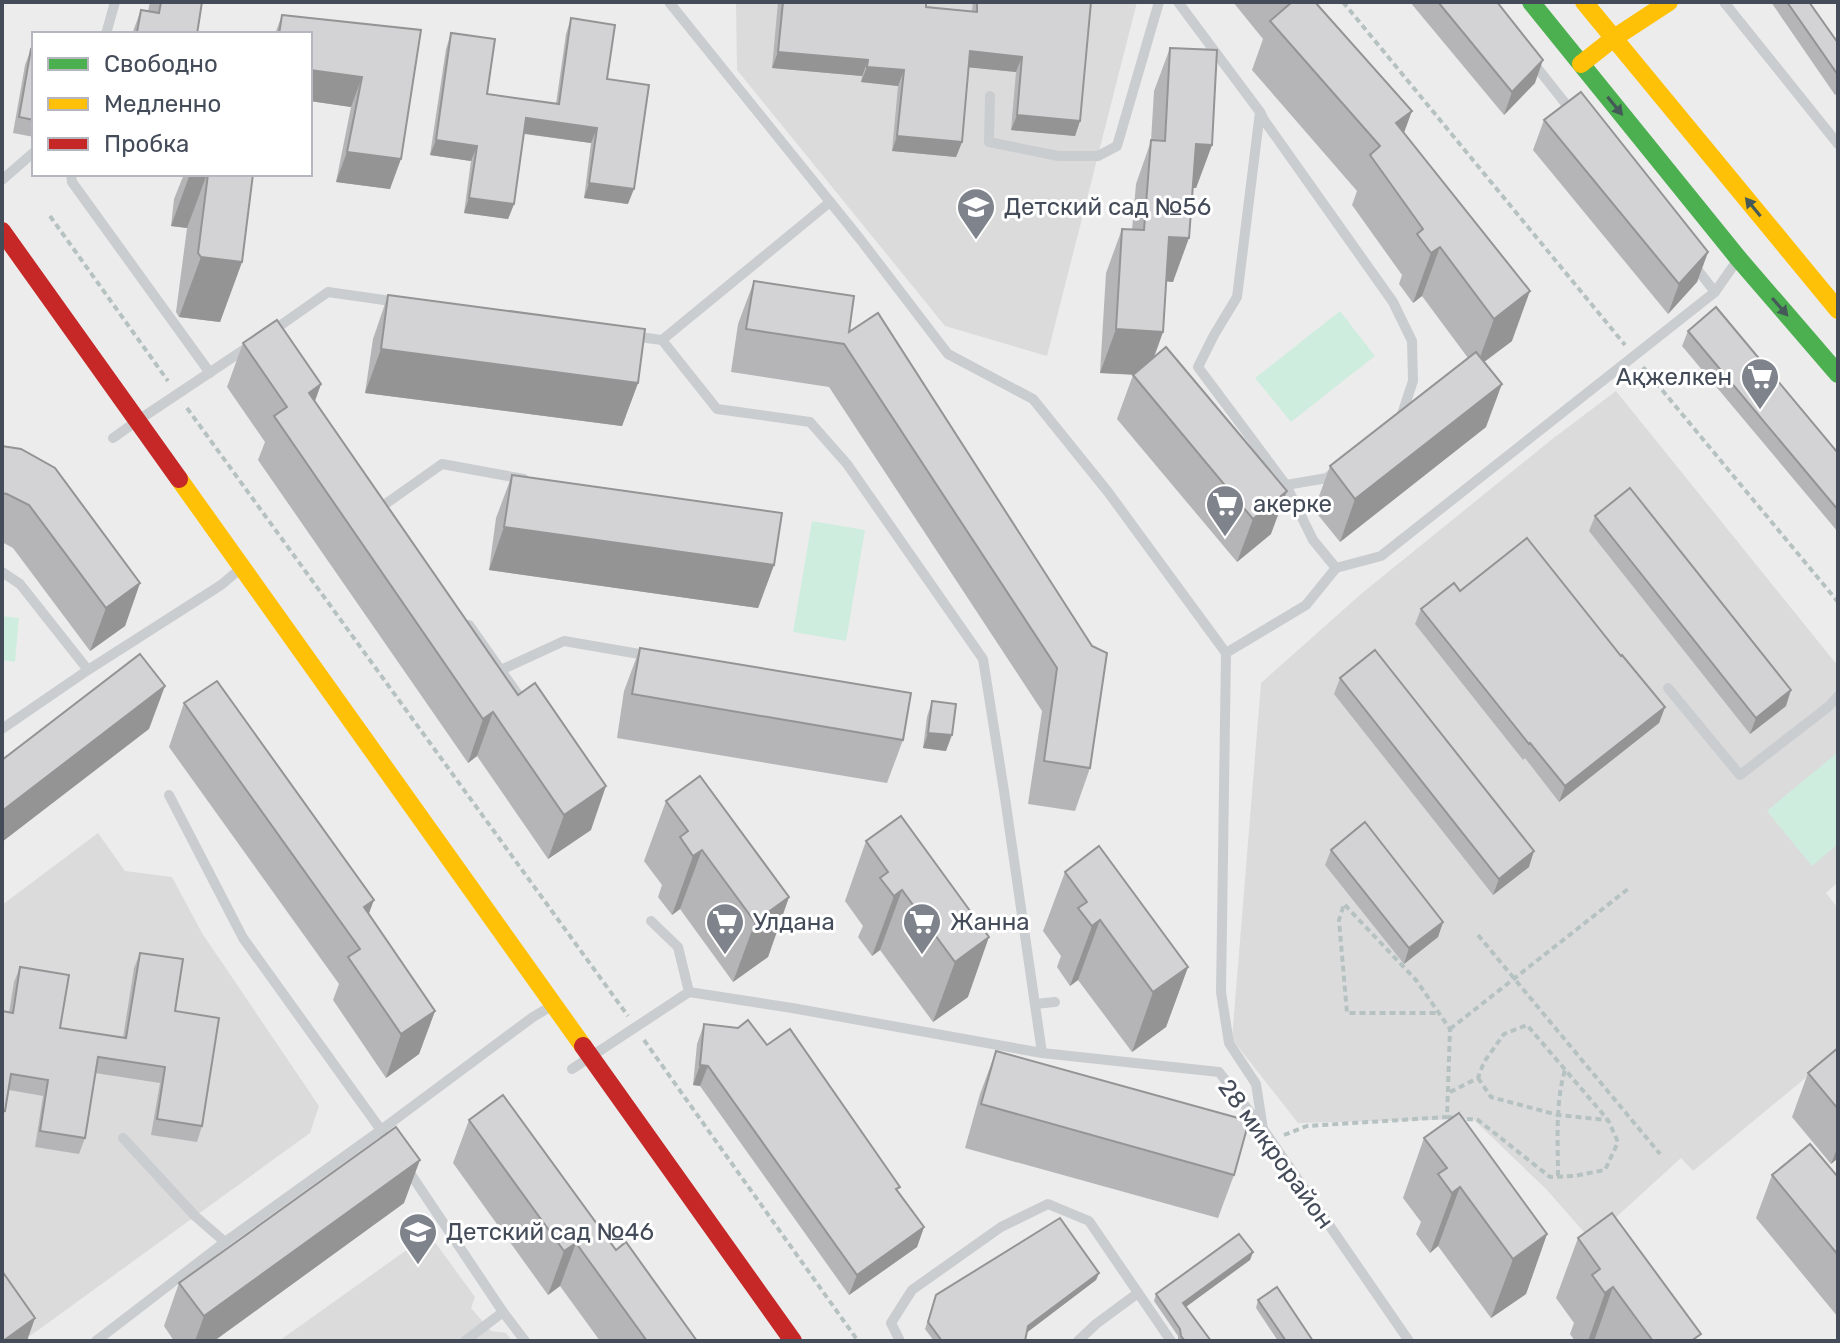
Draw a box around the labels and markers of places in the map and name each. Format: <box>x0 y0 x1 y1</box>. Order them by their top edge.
school or university icon: Детский сад №56 <box>955 186 997 241</box>
place label: Детский сад №56 <box>1004 193 1211 221</box>
supermarket icon: Ақжелкен <box>1739 356 1781 411</box>
place label: Ақжелкен <box>1616 363 1732 391</box>
supermarket icon: акерке <box>1204 483 1246 538</box>
place label: акерке <box>1253 490 1332 518</box>
supermarket icon: Улдана <box>704 901 746 956</box>
supermarket icon: Жанна <box>901 901 943 956</box>
place label: Улдана <box>753 908 835 936</box>
place label: Жанна <box>950 908 1030 936</box>
school or university icon: Детский сад №46 <box>397 1211 439 1266</box>
place label: Детский сад №46 <box>446 1218 654 1246</box>

